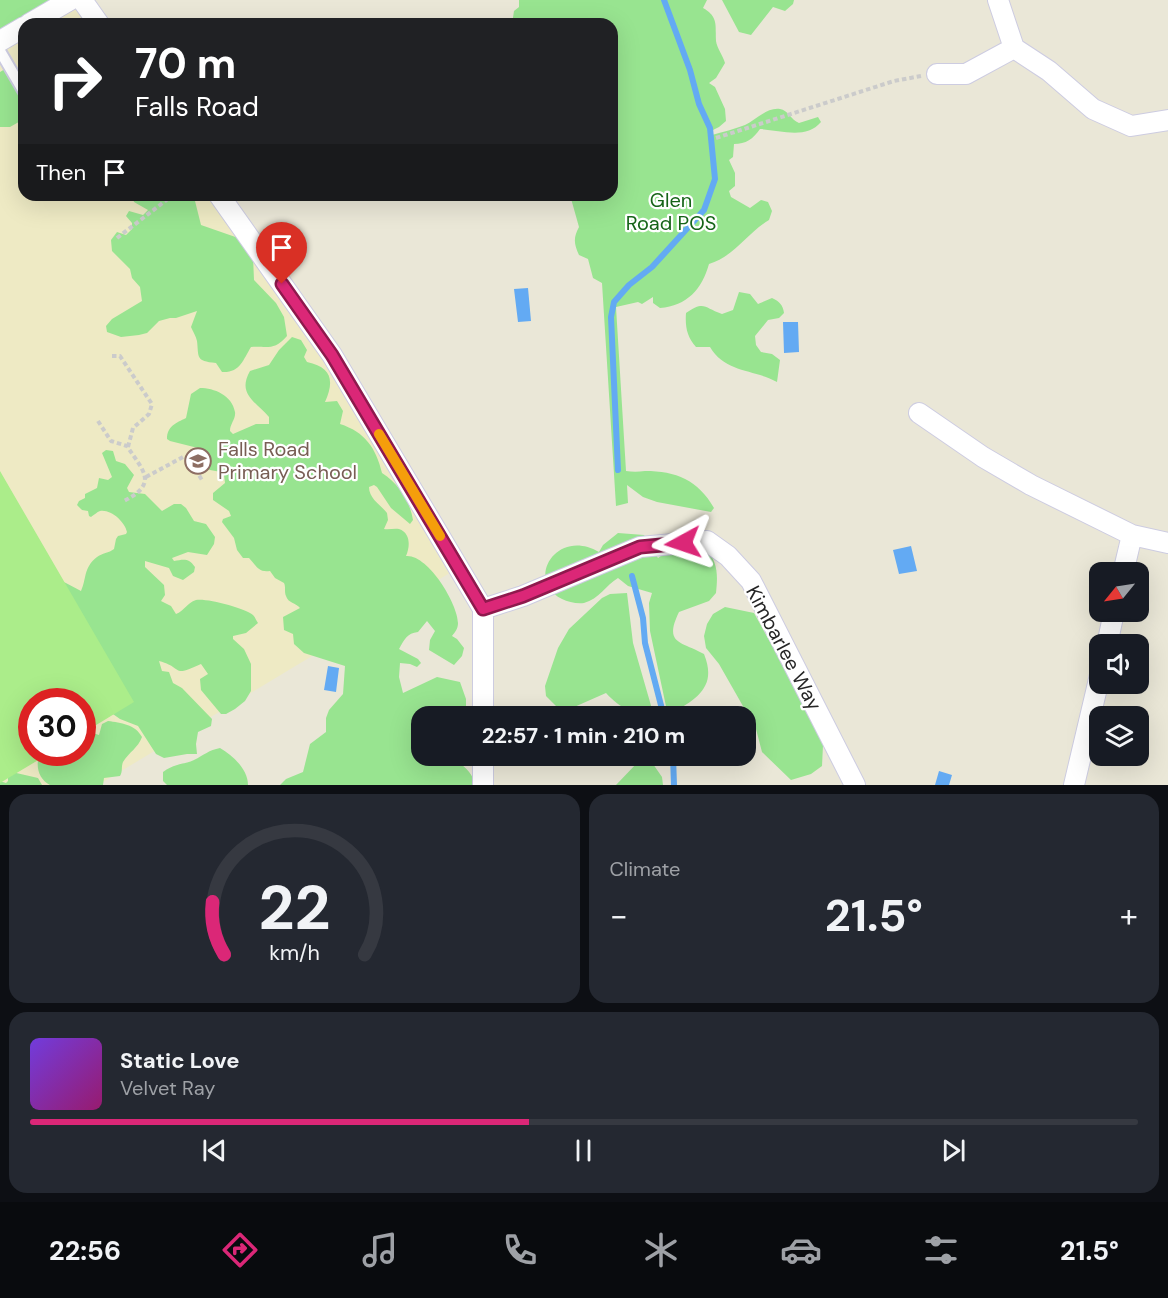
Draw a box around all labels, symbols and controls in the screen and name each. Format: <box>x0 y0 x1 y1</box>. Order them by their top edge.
text: 70 m <box>135 36 236 91</box>
icon: right <box>36 42 114 120</box>
text: Falls Road <box>135 89 259 124</box>
icon: arrive <box>98 156 131 189</box>
text: Then <box>36 158 86 187</box>
park label: Glen Road POS <box>626 187 716 236</box>
pin <box>256 222 307 284</box>
icon: arrive <box>265 231 298 264</box>
place label: Falls Road Primary School <box>218 436 357 485</box>
school or university icon: Falls Road Primary School <box>183 446 213 476</box>
position arrow <box>651 511 715 575</box>
north arrow <box>1089 562 1149 622</box>
map controls <box>1089 562 1149 766</box>
street label: Kimbarlee Way <box>740 581 828 715</box>
button: sound <box>1089 634 1149 694</box>
speed limit sign: 30 <box>18 688 96 766</box>
button: layers <box>1089 706 1149 766</box>
text: 22:57 · 1 min · 210 m <box>482 721 685 750</box>
text: Climate <box>610 856 680 882</box>
text: 22 <box>258 867 330 948</box>
text: 21.5° <box>825 886 923 945</box>
text: − <box>610 894 628 937</box>
text: + <box>1120 894 1138 937</box>
text: km/h <box>269 940 320 968</box>
text: Static Love <box>120 1046 240 1075</box>
text: Velvet Ray <box>120 1075 215 1101</box>
icon: previous <box>198 1134 231 1167</box>
icon: pause <box>567 1134 600 1167</box>
icon: next <box>937 1134 970 1167</box>
icon: directions <box>219 1229 261 1271</box>
icon: music <box>359 1229 401 1271</box>
icon: phone <box>499 1229 541 1271</box>
icon: climate <box>640 1229 682 1271</box>
icon: car <box>780 1229 822 1271</box>
icon: filters <box>920 1229 962 1271</box>
text: 22:56 <box>49 1233 121 1268</box>
text: 21.5° <box>1060 1233 1119 1268</box>

